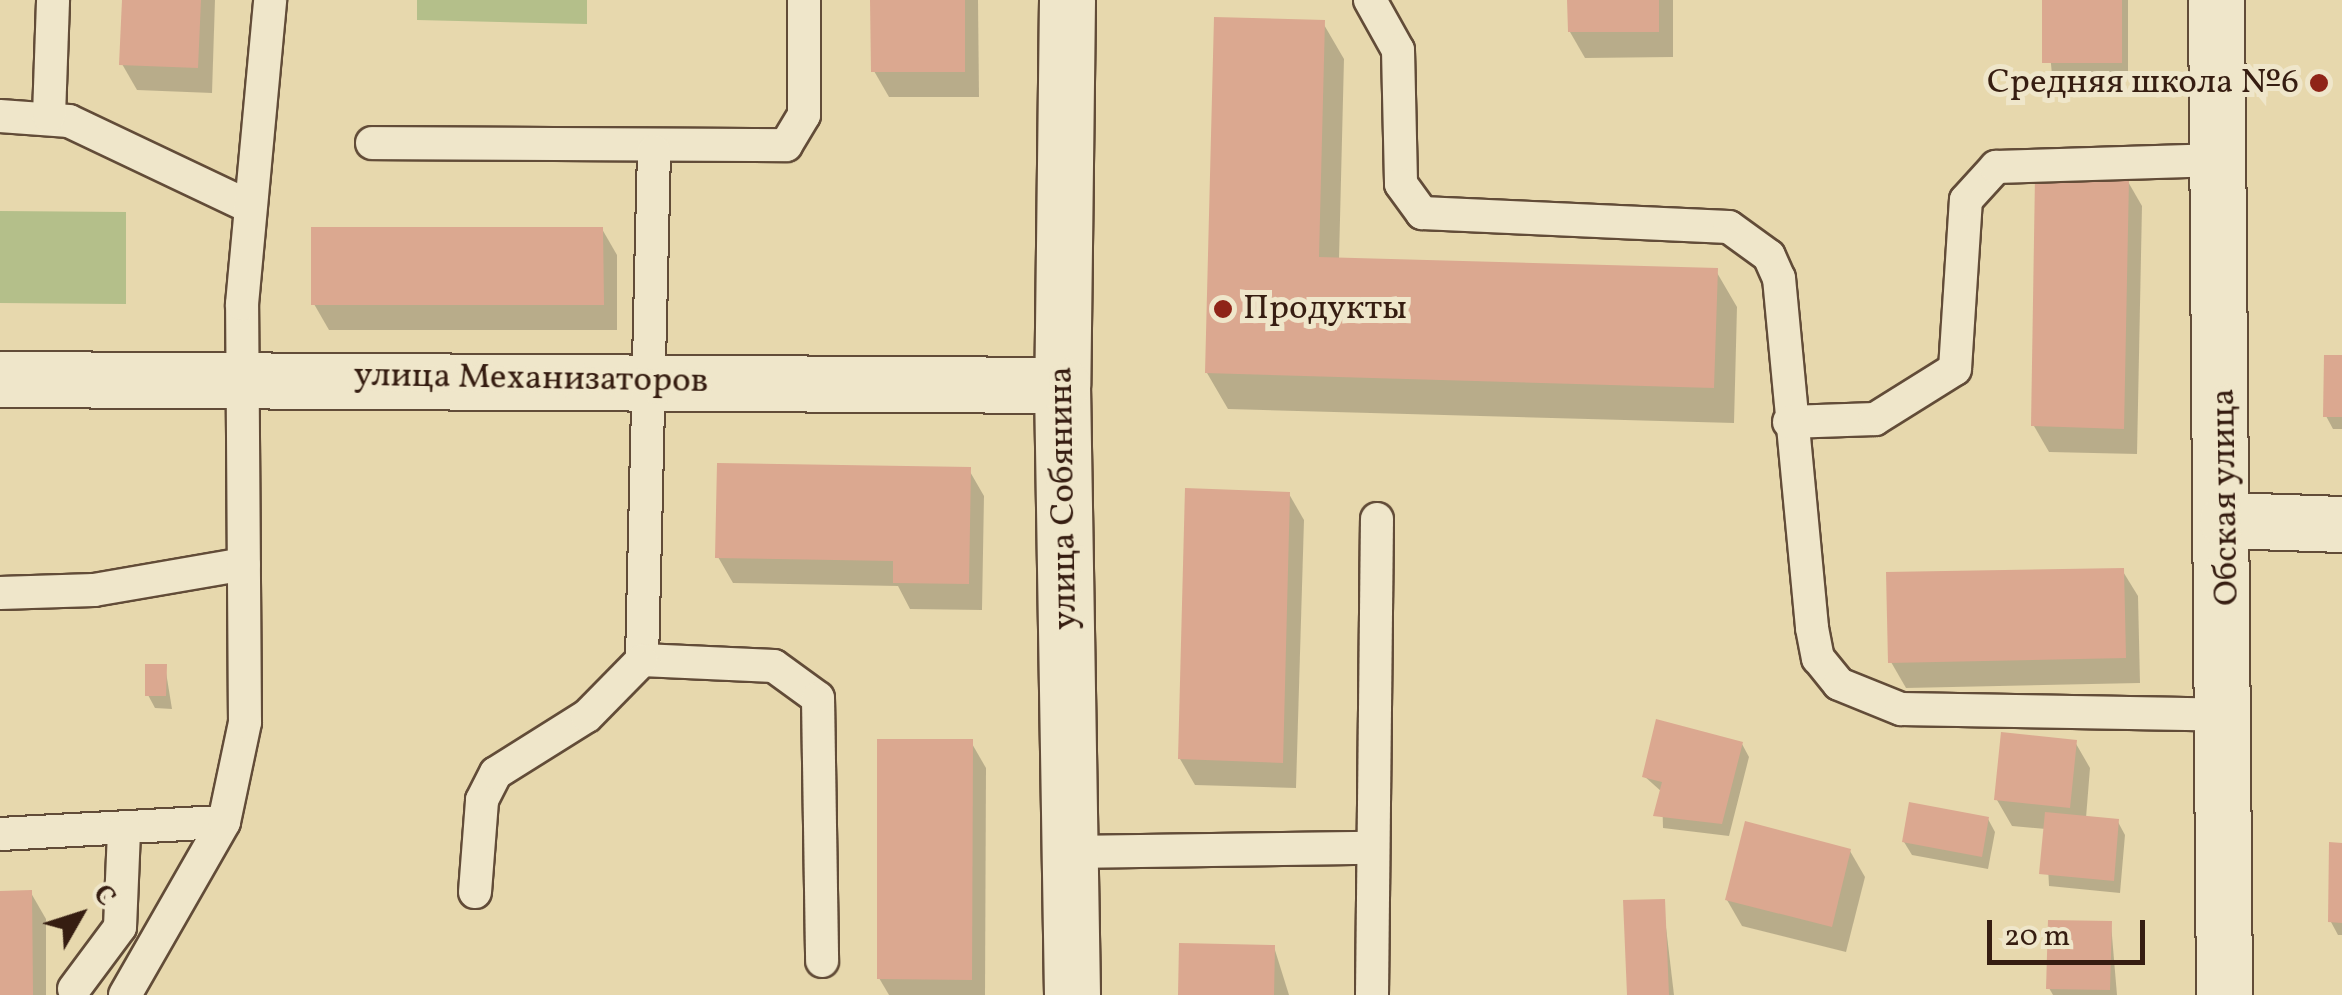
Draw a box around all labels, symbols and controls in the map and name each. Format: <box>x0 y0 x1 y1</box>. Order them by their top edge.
place label: Средняя школа №6 <box>1987 62 2299 104</box>
marker: Средняя школа №6 <box>2308 72 2330 94</box>
place label: Продукты <box>1243 288 1407 330</box>
marker: Продукты <box>1212 298 1234 320</box>
street label: улица Механизаторов <box>353 355 709 403</box>
street label: улица Собянина <box>1041 366 1087 630</box>
street label: Обская улица <box>2203 387 2249 607</box>
north arrow <box>30 865 130 965</box>
text: С <box>83 877 125 915</box>
scale bar <box>1992 900 2150 962</box>
text: 20 m <box>2004 916 2070 958</box>

